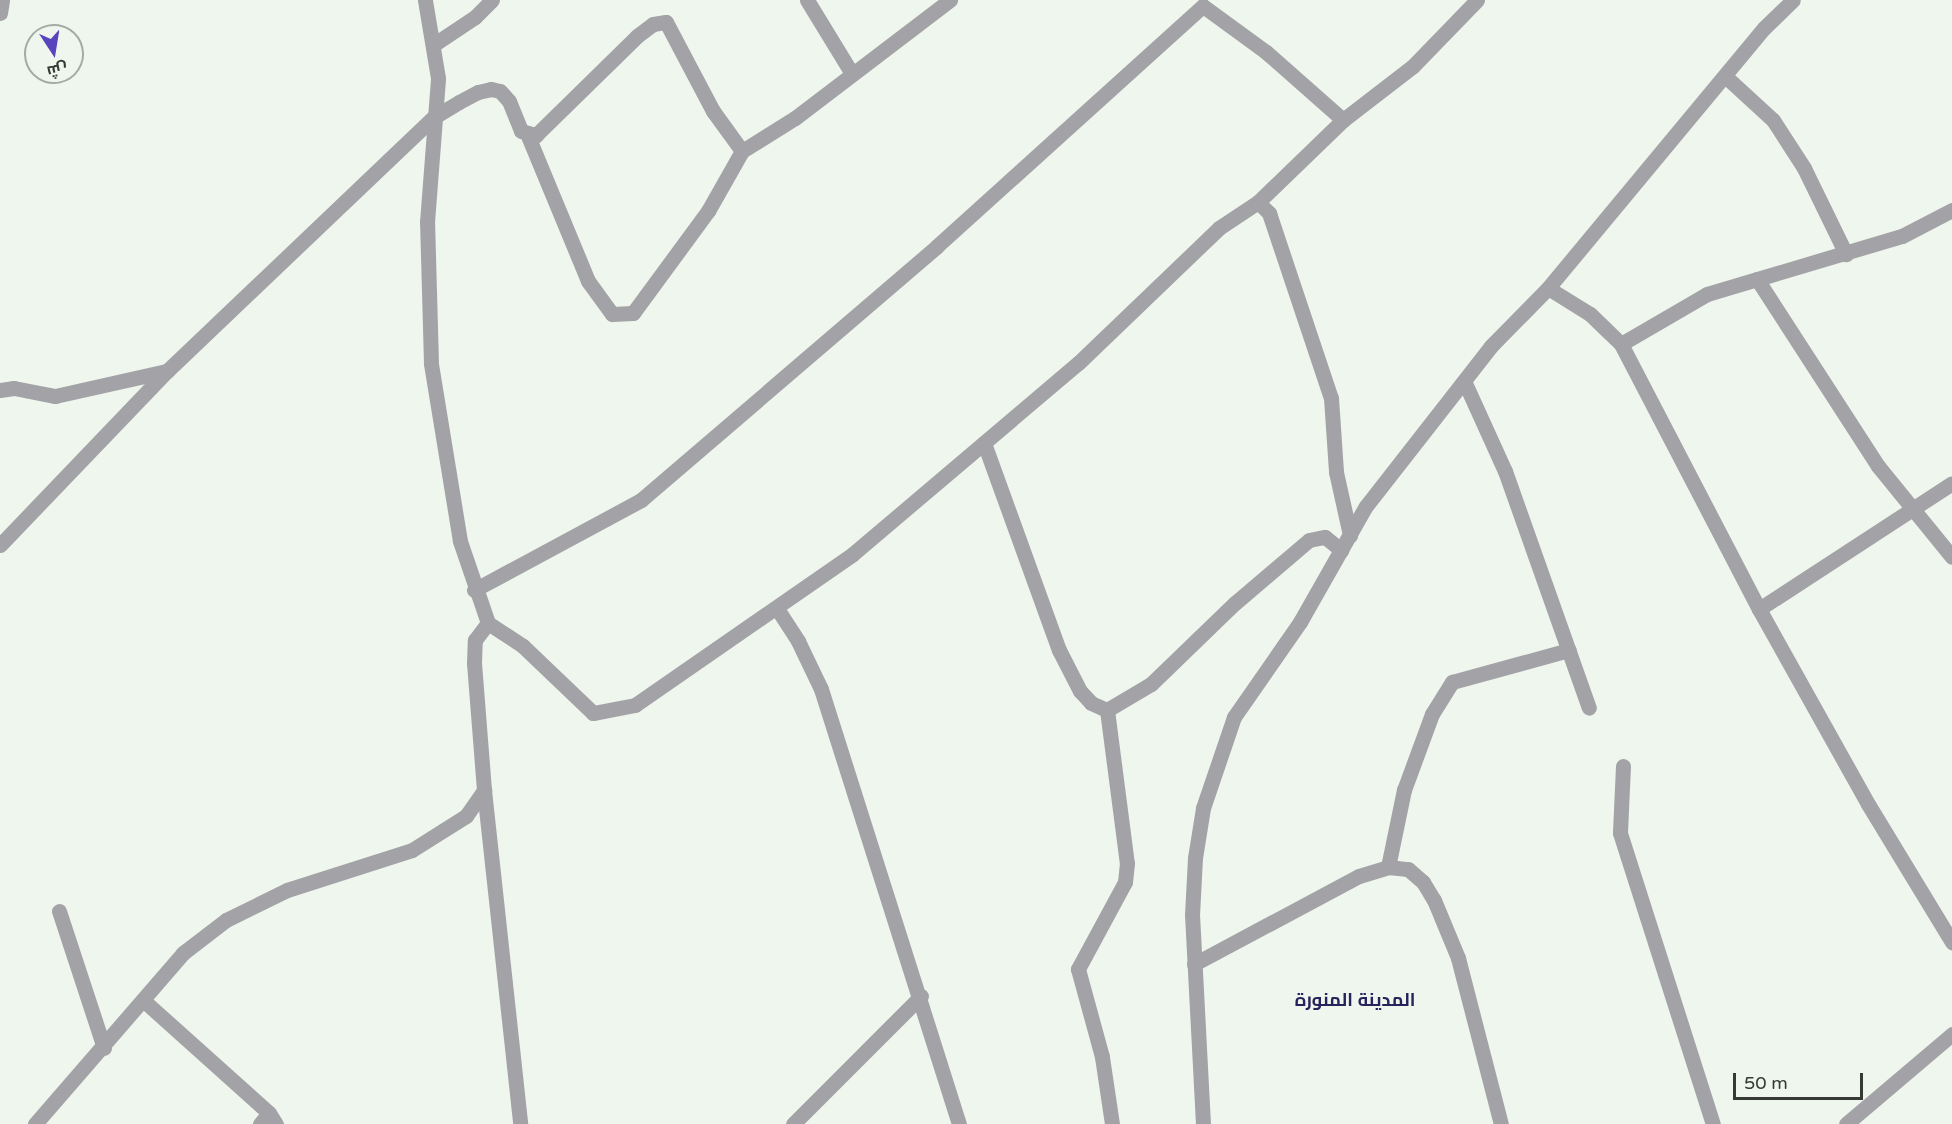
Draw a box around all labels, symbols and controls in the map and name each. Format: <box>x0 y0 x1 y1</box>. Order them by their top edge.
north arrow <box>24 24 84 84</box>
text: ش <box>45 58 69 82</box>
district label: المدينة المنورة <box>1295 989 1415 1011</box>
scale bar <box>1736 1061 1866 1099</box>
text: 50 m <box>1744 1072 1788 1094</box>

